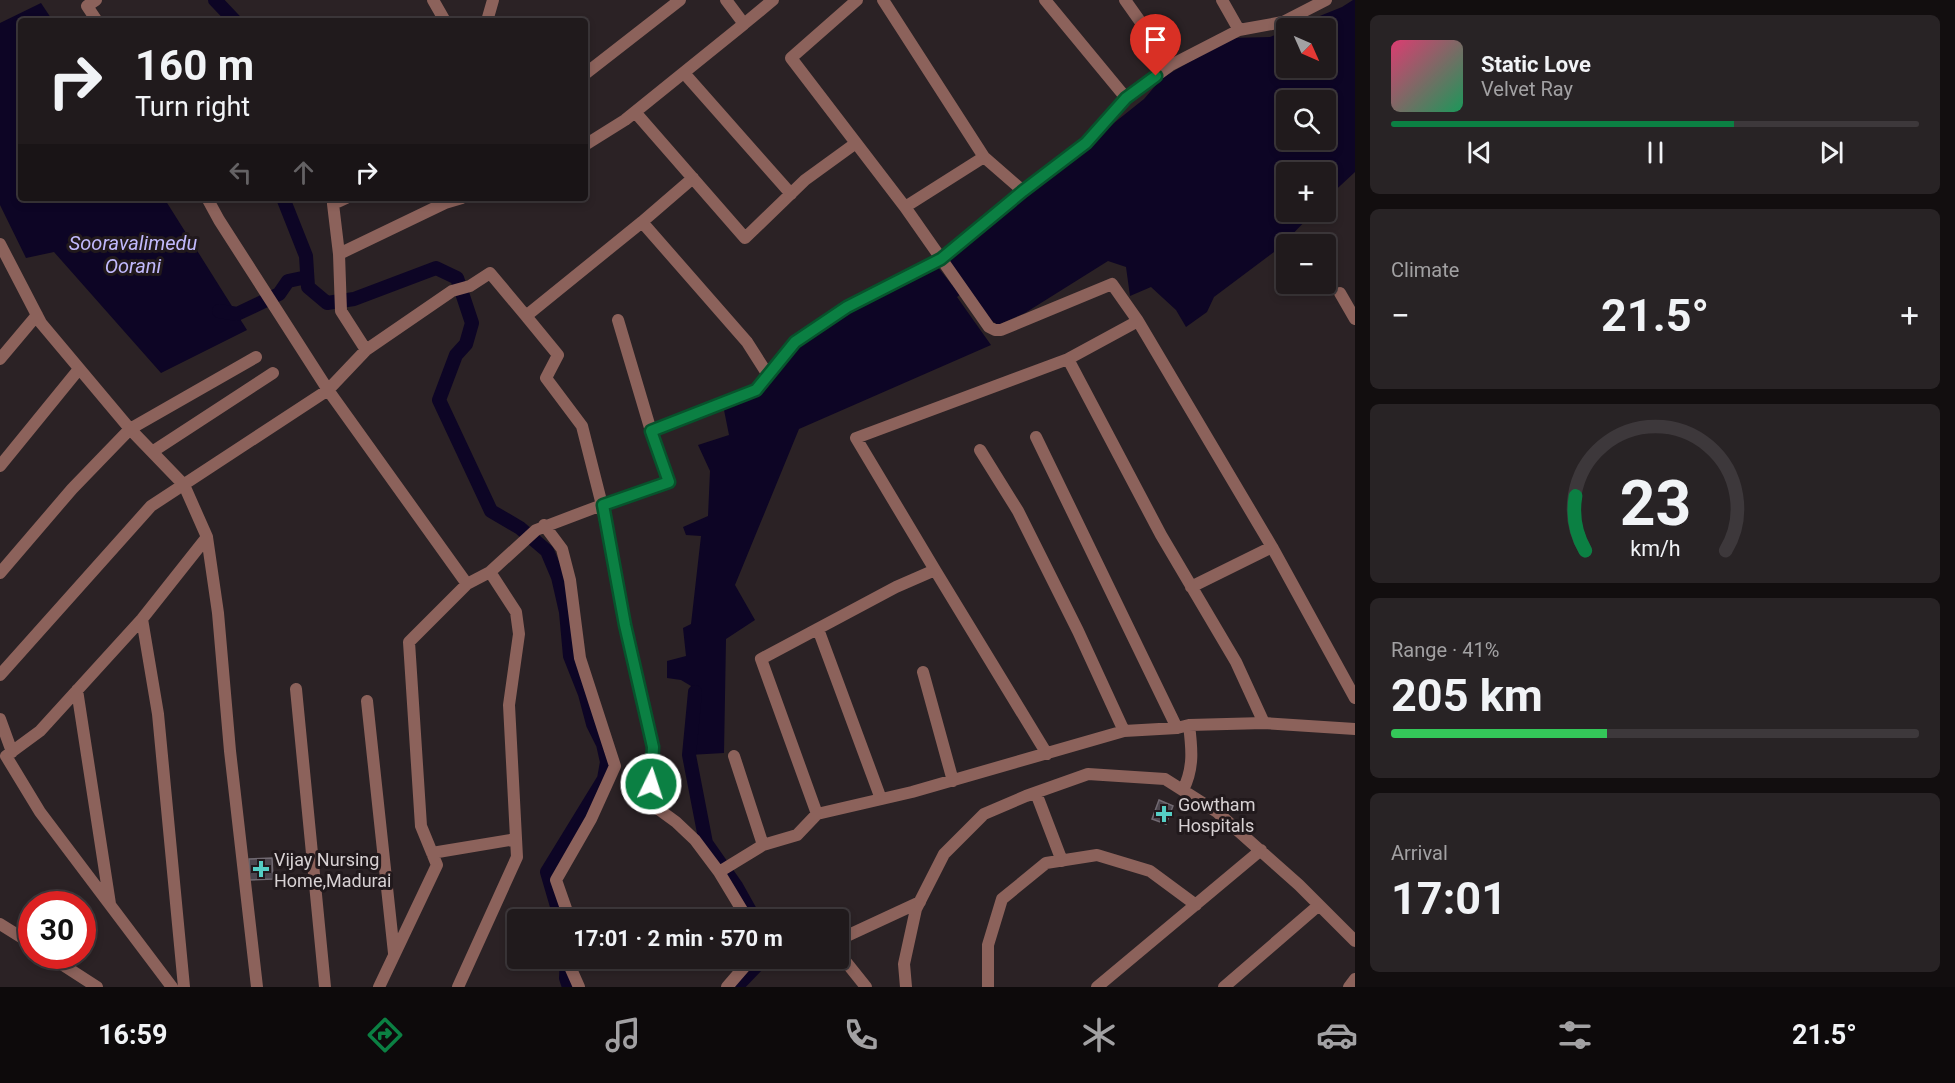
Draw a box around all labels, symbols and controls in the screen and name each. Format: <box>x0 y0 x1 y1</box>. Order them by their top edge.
pin <box>1130 14 1181 76</box>
north arrow <box>1276 18 1336 78</box>
map controls <box>1276 18 1336 294</box>
icon: arrive <box>1139 23 1172 56</box>
text: 160 m <box>135 41 254 90</box>
icon: right <box>36 42 114 120</box>
text: Static Love <box>1481 52 1591 77</box>
text: Velvet Ray <box>1481 77 1573 101</box>
button: search <box>1276 90 1336 150</box>
text: Turn right <box>135 91 250 123</box>
icon: previous <box>1463 136 1496 169</box>
icon: pause <box>1639 136 1672 169</box>
icon: next <box>1815 136 1848 169</box>
icon: left <box>224 156 257 189</box>
icon: ahead <box>287 156 320 189</box>
icon: right <box>350 156 383 189</box>
button: + <box>1276 162 1336 222</box>
water label: Sooravalimedu Oorani <box>69 231 198 278</box>
button: − <box>1276 234 1336 294</box>
text: Climate <box>1391 258 1459 282</box>
text: 21.5° <box>1601 289 1709 342</box>
text: − <box>1391 296 1410 335</box>
text: + <box>1900 296 1919 335</box>
text: 23 <box>1619 467 1691 540</box>
text: km/h <box>1630 536 1680 561</box>
text: Range · 41% <box>1391 638 1499 662</box>
text: 205 km <box>1391 669 1543 722</box>
position arrow <box>619 752 683 816</box>
place label: Gowtham Hospitals <box>1178 794 1255 836</box>
marker: Gowtham Hospitals <box>1155 805 1173 823</box>
text: Arrival <box>1391 841 1448 865</box>
place label: Vijay Nursing Home,Madurai <box>274 849 391 891</box>
marker: Vijay Nursing Home,Madurai <box>252 860 270 878</box>
text: 17:01 <box>1391 872 1507 925</box>
speed limit sign: 30 <box>18 891 96 969</box>
text: 17:01 · 2 min · 570 m <box>573 926 783 951</box>
icon: directions <box>364 1014 406 1056</box>
icon: music <box>602 1014 644 1056</box>
icon: phone <box>840 1014 882 1056</box>
icon: climate <box>1078 1014 1120 1056</box>
icon: car <box>1316 1014 1358 1056</box>
icon: filters <box>1554 1014 1596 1056</box>
text: 16:59 <box>98 1019 168 1051</box>
text: 21.5° <box>1792 1019 1857 1051</box>

